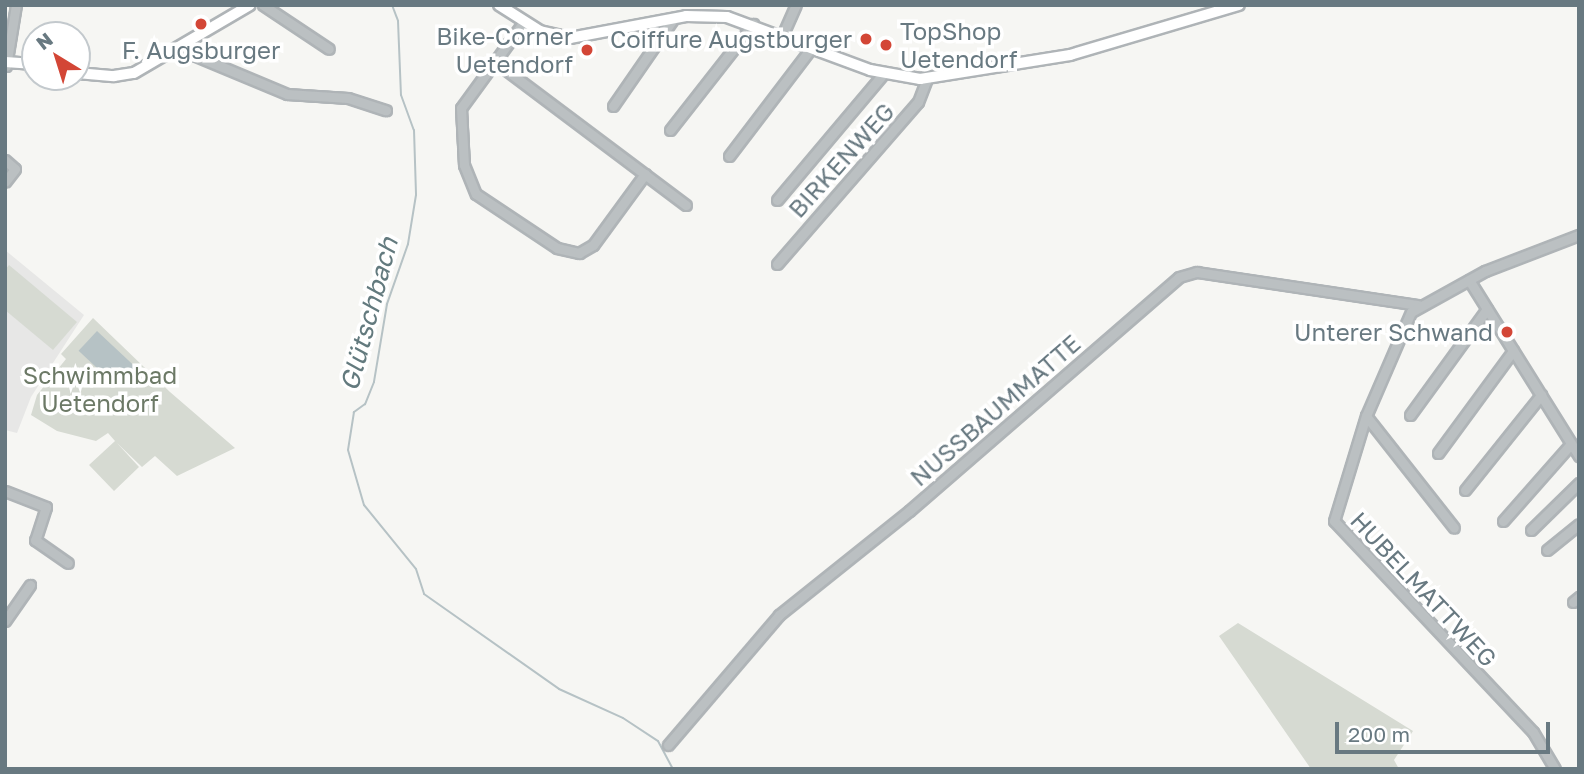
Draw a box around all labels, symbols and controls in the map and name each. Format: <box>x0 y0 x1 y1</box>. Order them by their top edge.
marker: F. Augsburger <box>193 16 209 32</box>
place label: TopShop Uetendorf <box>900 17 1017 73</box>
north arrow <box>21 21 91 91</box>
place label: Bike-Corner Uetendorf <box>436 22 573 78</box>
place label: Coiffure Augstburger <box>610 25 852 53</box>
text: N <box>31 27 57 54</box>
marker: Coiffure Augstburger <box>858 31 874 47</box>
place label: F. Augsburger <box>122 36 280 64</box>
marker: TopShop Uetendorf <box>878 37 894 53</box>
marker: Bike-Corner Uetendorf <box>579 42 595 58</box>
street label: BIRKENWEG <box>782 97 900 223</box>
water label: Glütschbach <box>334 234 404 394</box>
place label: Unterer Schwand <box>1294 318 1493 346</box>
marker: Unterer Schwand <box>1499 324 1515 340</box>
street label: NUSSBAUMMATTE <box>904 328 1086 492</box>
park label: Schwimmbad Uetendorf <box>23 361 177 417</box>
street label: HUBELMATTWEG <box>1345 506 1503 672</box>
scale bar <box>1339 708 1554 752</box>
text: 200 m <box>1348 721 1410 747</box>

